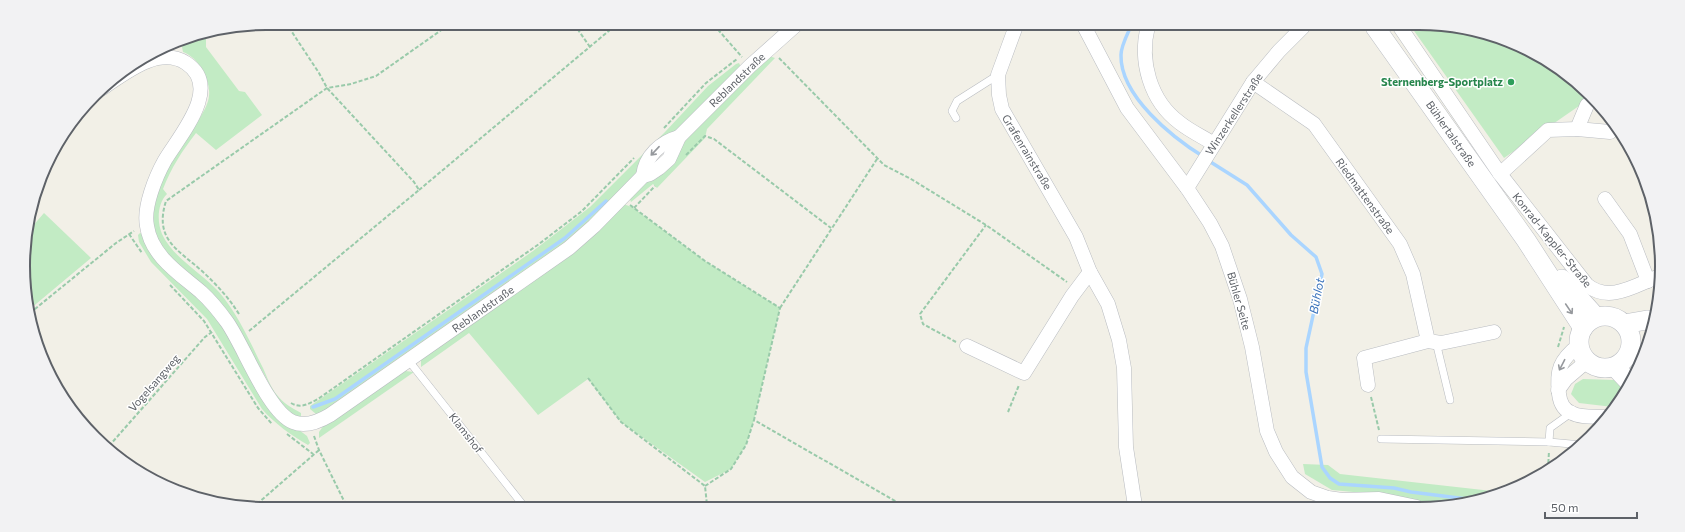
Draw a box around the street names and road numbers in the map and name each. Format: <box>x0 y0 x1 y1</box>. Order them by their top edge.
street label: Reblandstraße <box>706 50 767 110</box>
street label: Winzerkellerstraße <box>1202 70 1265 157</box>
street label: Bühlertalstraße <box>1424 98 1479 169</box>
street label: Grafenrainstraße <box>1000 112 1055 192</box>
street label: Riedmattenstraße <box>1333 155 1397 236</box>
street label: Konrad-Kappler-Straße <box>1510 190 1595 290</box>
street label: Bühler Seite <box>1225 270 1254 332</box>
street label: Reblandstraße <box>449 282 516 335</box>
street label: Vogelsangweg <box>125 352 182 414</box>
street label: Klamshof <box>447 410 487 456</box>

